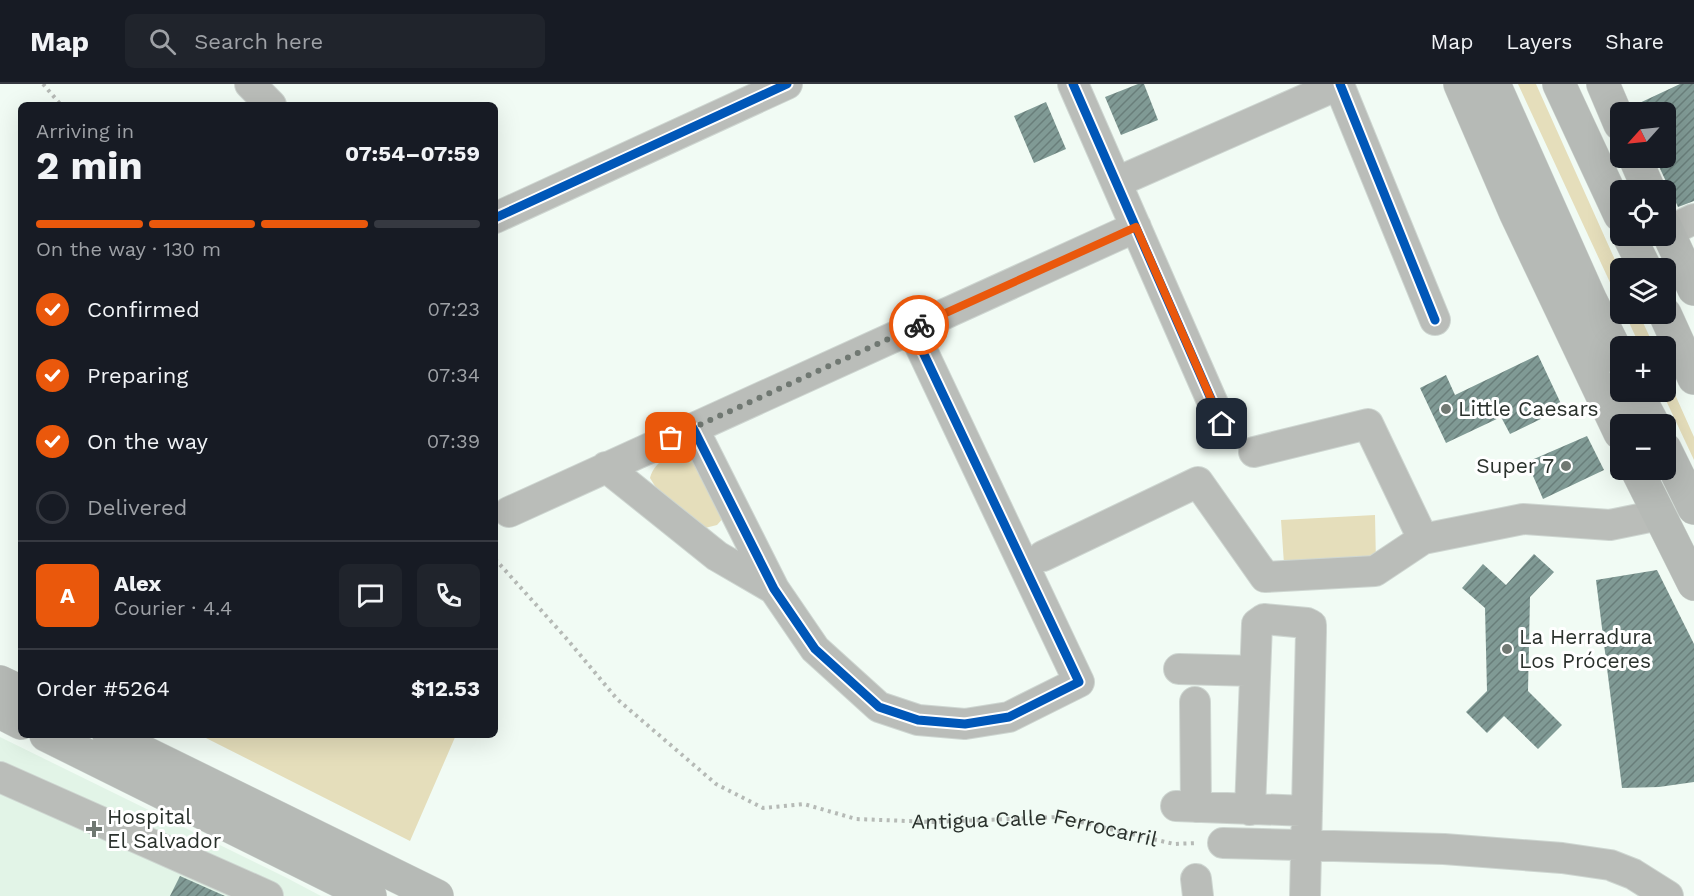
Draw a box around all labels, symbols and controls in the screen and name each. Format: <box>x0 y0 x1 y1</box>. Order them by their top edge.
search box <box>125 14 545 68</box>
text: Map <box>30 25 89 58</box>
icon: search <box>146 25 179 58</box>
text: Search here <box>194 29 323 54</box>
text: Map <box>1430 29 1473 54</box>
text: Layers <box>1506 29 1572 54</box>
text: Share <box>1605 29 1664 54</box>
north arrow <box>1610 102 1676 168</box>
map controls <box>1610 102 1676 480</box>
text: Arriving in <box>36 119 134 143</box>
text: 07:54–07:59 <box>345 141 480 166</box>
text: 2 min <box>36 143 143 188</box>
button: locate <box>1610 180 1676 246</box>
text: On the way · 130 m <box>36 237 221 261</box>
button: layers <box>1610 258 1676 324</box>
icon: check <box>36 293 69 326</box>
courier <box>889 295 949 355</box>
text: Confirmed <box>87 297 200 322</box>
text: 07:23 <box>428 297 480 321</box>
icon: bike <box>903 309 936 342</box>
button: + <box>1610 336 1676 402</box>
icon: check <box>36 359 69 392</box>
text: Preparing <box>87 363 188 388</box>
text: 07:34 <box>427 363 480 387</box>
place label: Little Caesars <box>1458 396 1599 421</box>
pin <box>1196 398 1247 449</box>
marker: Little Caesars <box>1439 402 1453 416</box>
icon: home <box>1205 407 1238 440</box>
pin <box>645 412 696 463</box>
button: − <box>1610 414 1676 480</box>
icon: bag <box>654 421 687 454</box>
icon: check <box>36 425 69 458</box>
text: On the way <box>87 429 208 454</box>
text: 07:39 <box>427 429 480 453</box>
place label: Super 7 <box>1476 453 1554 478</box>
marker: Super 7 <box>1559 459 1573 473</box>
text: Delivered <box>87 495 187 520</box>
button: chat <box>339 564 402 627</box>
button: phone <box>417 564 480 627</box>
text: Alex <box>114 571 161 596</box>
text: A <box>60 583 75 608</box>
text: Courier · 4.4 <box>114 596 232 620</box>
place label: La Herradura Los Próceres <box>1519 624 1653 673</box>
marker: La Herradura Los Próceres <box>1500 642 1514 656</box>
text: Order #5264 <box>36 676 170 701</box>
text: $12.53 <box>411 676 480 701</box>
street label: Antigua Calle Ferrocarril <box>911 803 1161 852</box>
place label: Hospital El Salvador <box>107 804 222 853</box>
marker: Hospital El Salvador <box>85 820 103 838</box>

